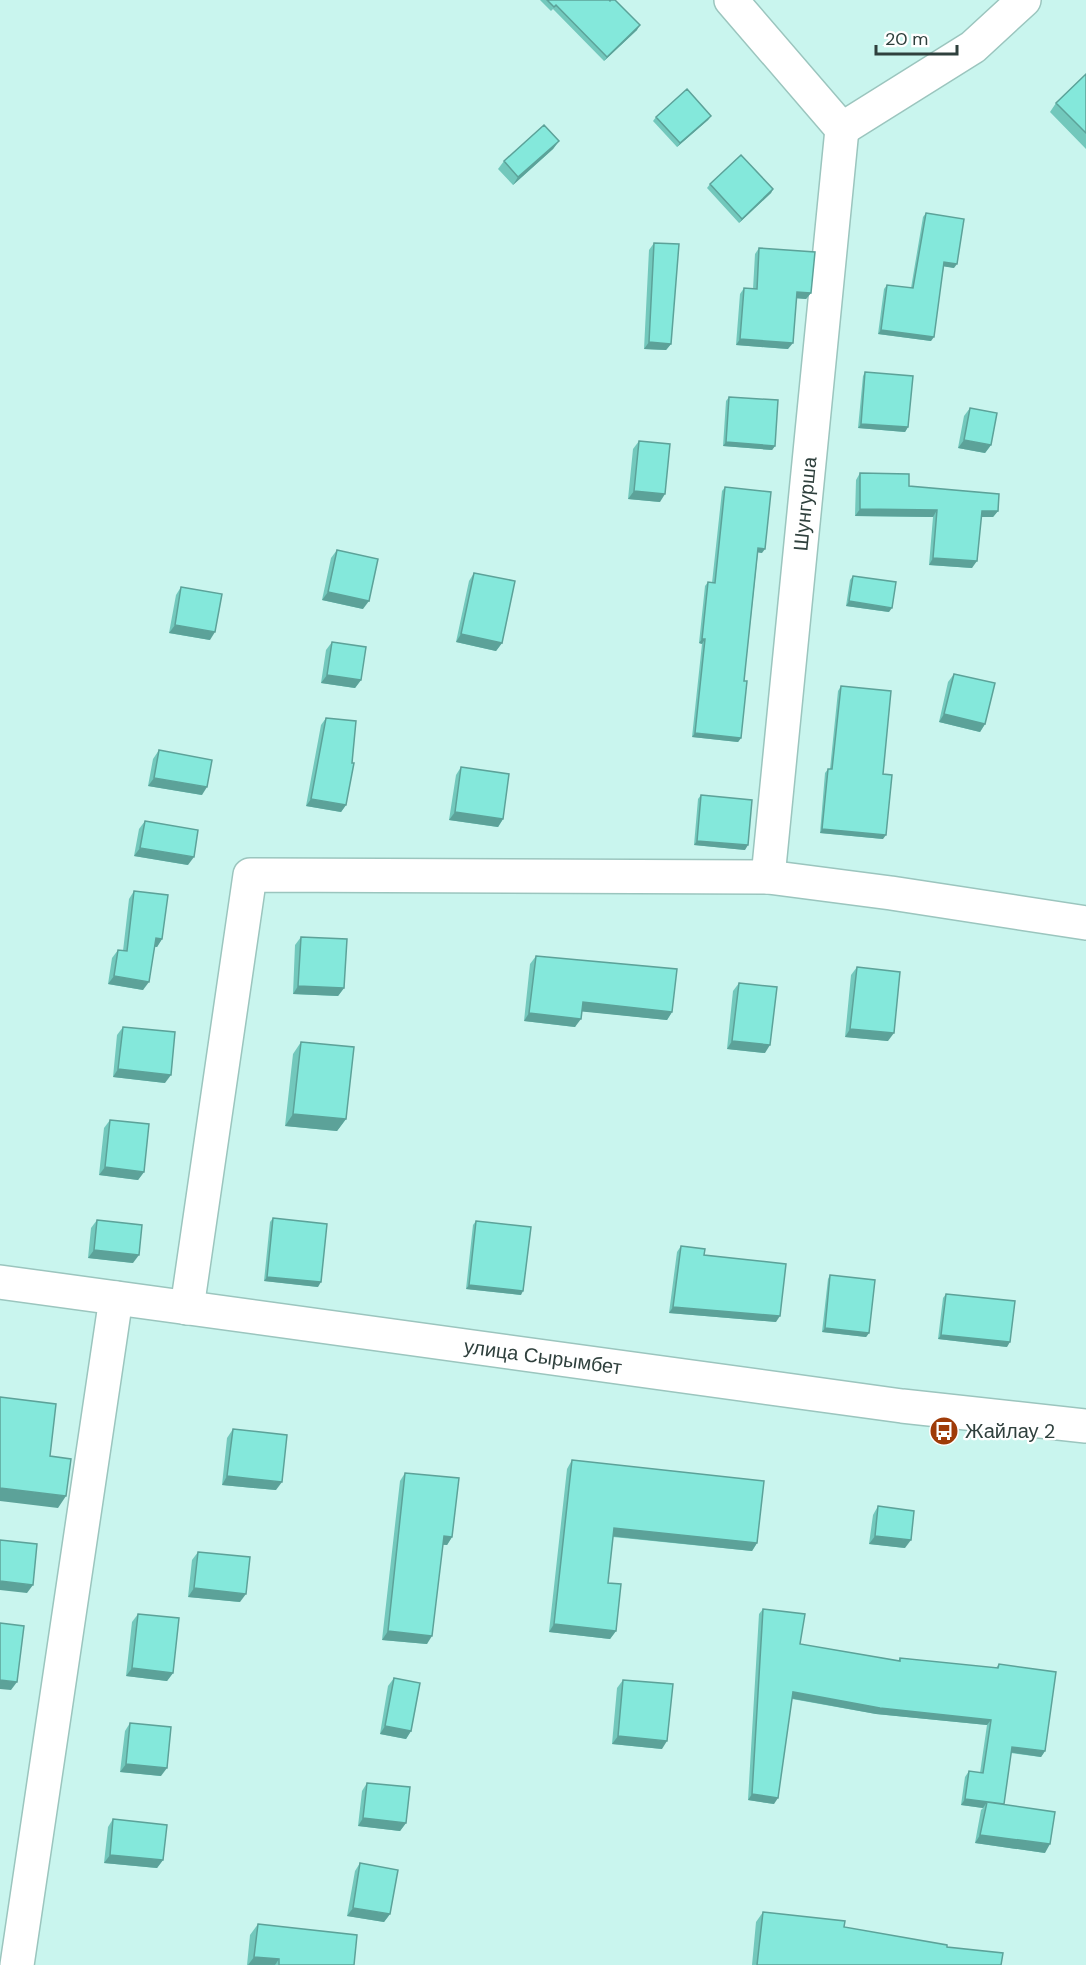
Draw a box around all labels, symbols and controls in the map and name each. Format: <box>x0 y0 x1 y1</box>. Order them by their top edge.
scale bar <box>876 18 957 56</box>
text: 20 m <box>885 27 928 51</box>
street label: Шунгурша <box>787 455 823 552</box>
street label: улица Сырымбет <box>462 1333 623 1380</box>
bus stop icon: Жайлау 2 <box>928 1415 960 1447</box>
place label: Жайлау 2 <box>965 1418 1055 1444</box>

